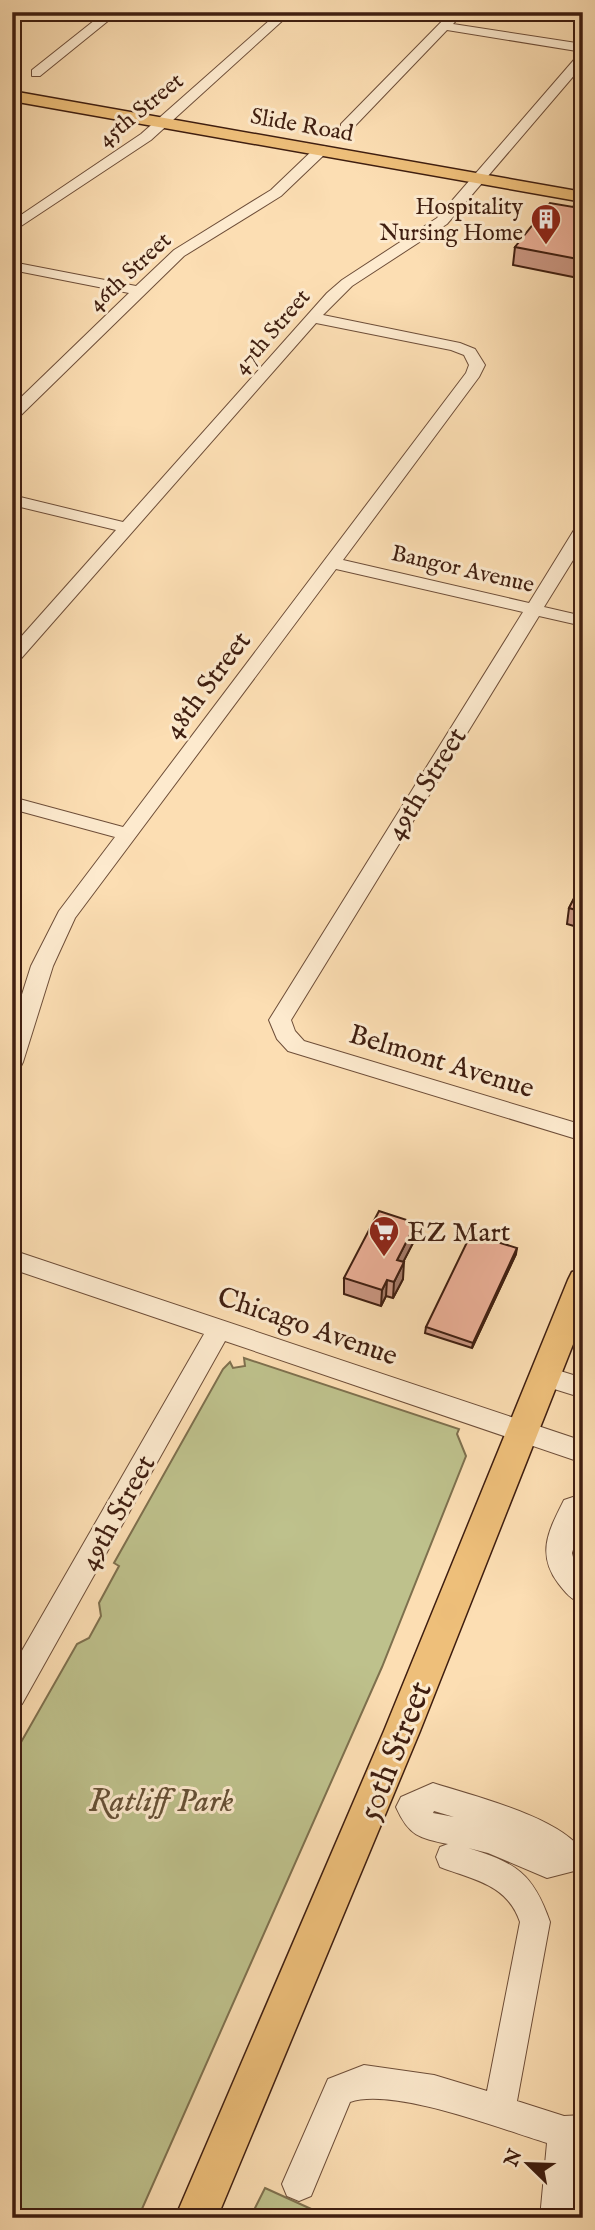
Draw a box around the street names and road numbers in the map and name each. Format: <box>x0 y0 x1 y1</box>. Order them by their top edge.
street label: 45th Street <box>92 67 190 153</box>
street label: Slide Road <box>248 102 356 149</box>
street label: 46th Street <box>82 226 178 318</box>
street label: 47th Street <box>227 283 317 381</box>
street label: Bangor Avenue <box>388 539 537 600</box>
street label: 48th Street <box>156 625 260 746</box>
street label: 49th Street <box>379 721 476 847</box>
street label: Belmont Avenue <box>344 1018 538 1107</box>
street label: Chicago Avenue <box>212 1280 402 1375</box>
street label: 49th Street <box>72 1449 164 1577</box>
street label: 50th Street <box>349 1676 443 1827</box>

